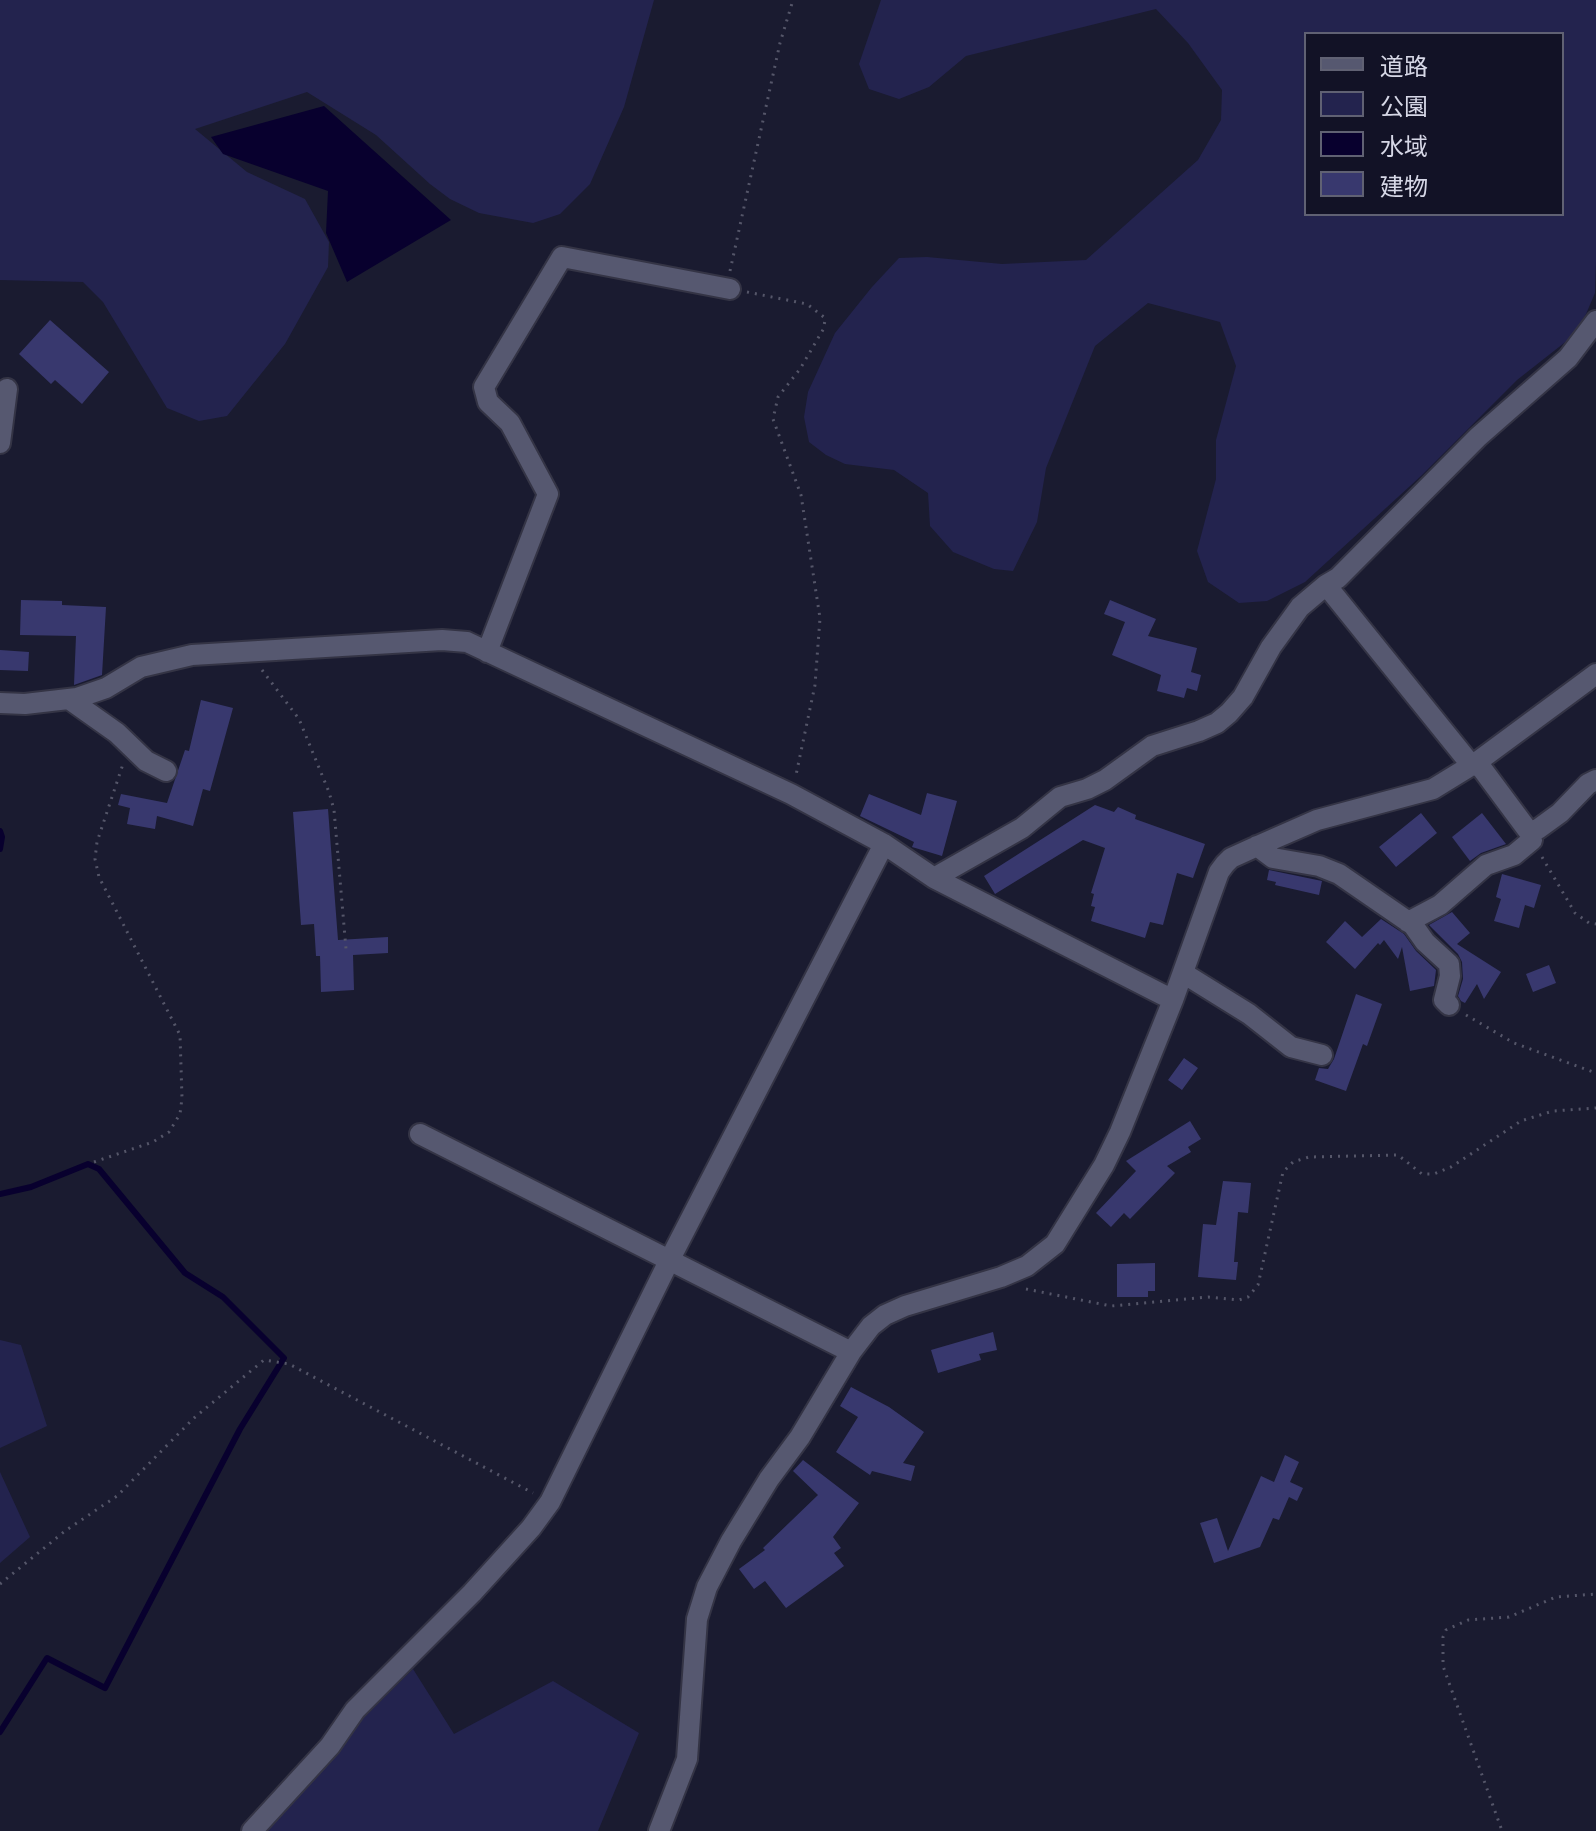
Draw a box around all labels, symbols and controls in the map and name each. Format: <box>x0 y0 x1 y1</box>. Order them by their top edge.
legend <box>1304 32 1564 216</box>
text: 道路 <box>1380 53 1428 82</box>
text: 公園 <box>1380 93 1428 122</box>
text: 水域 <box>1380 133 1428 162</box>
text: 建物 <box>1380 173 1428 202</box>

